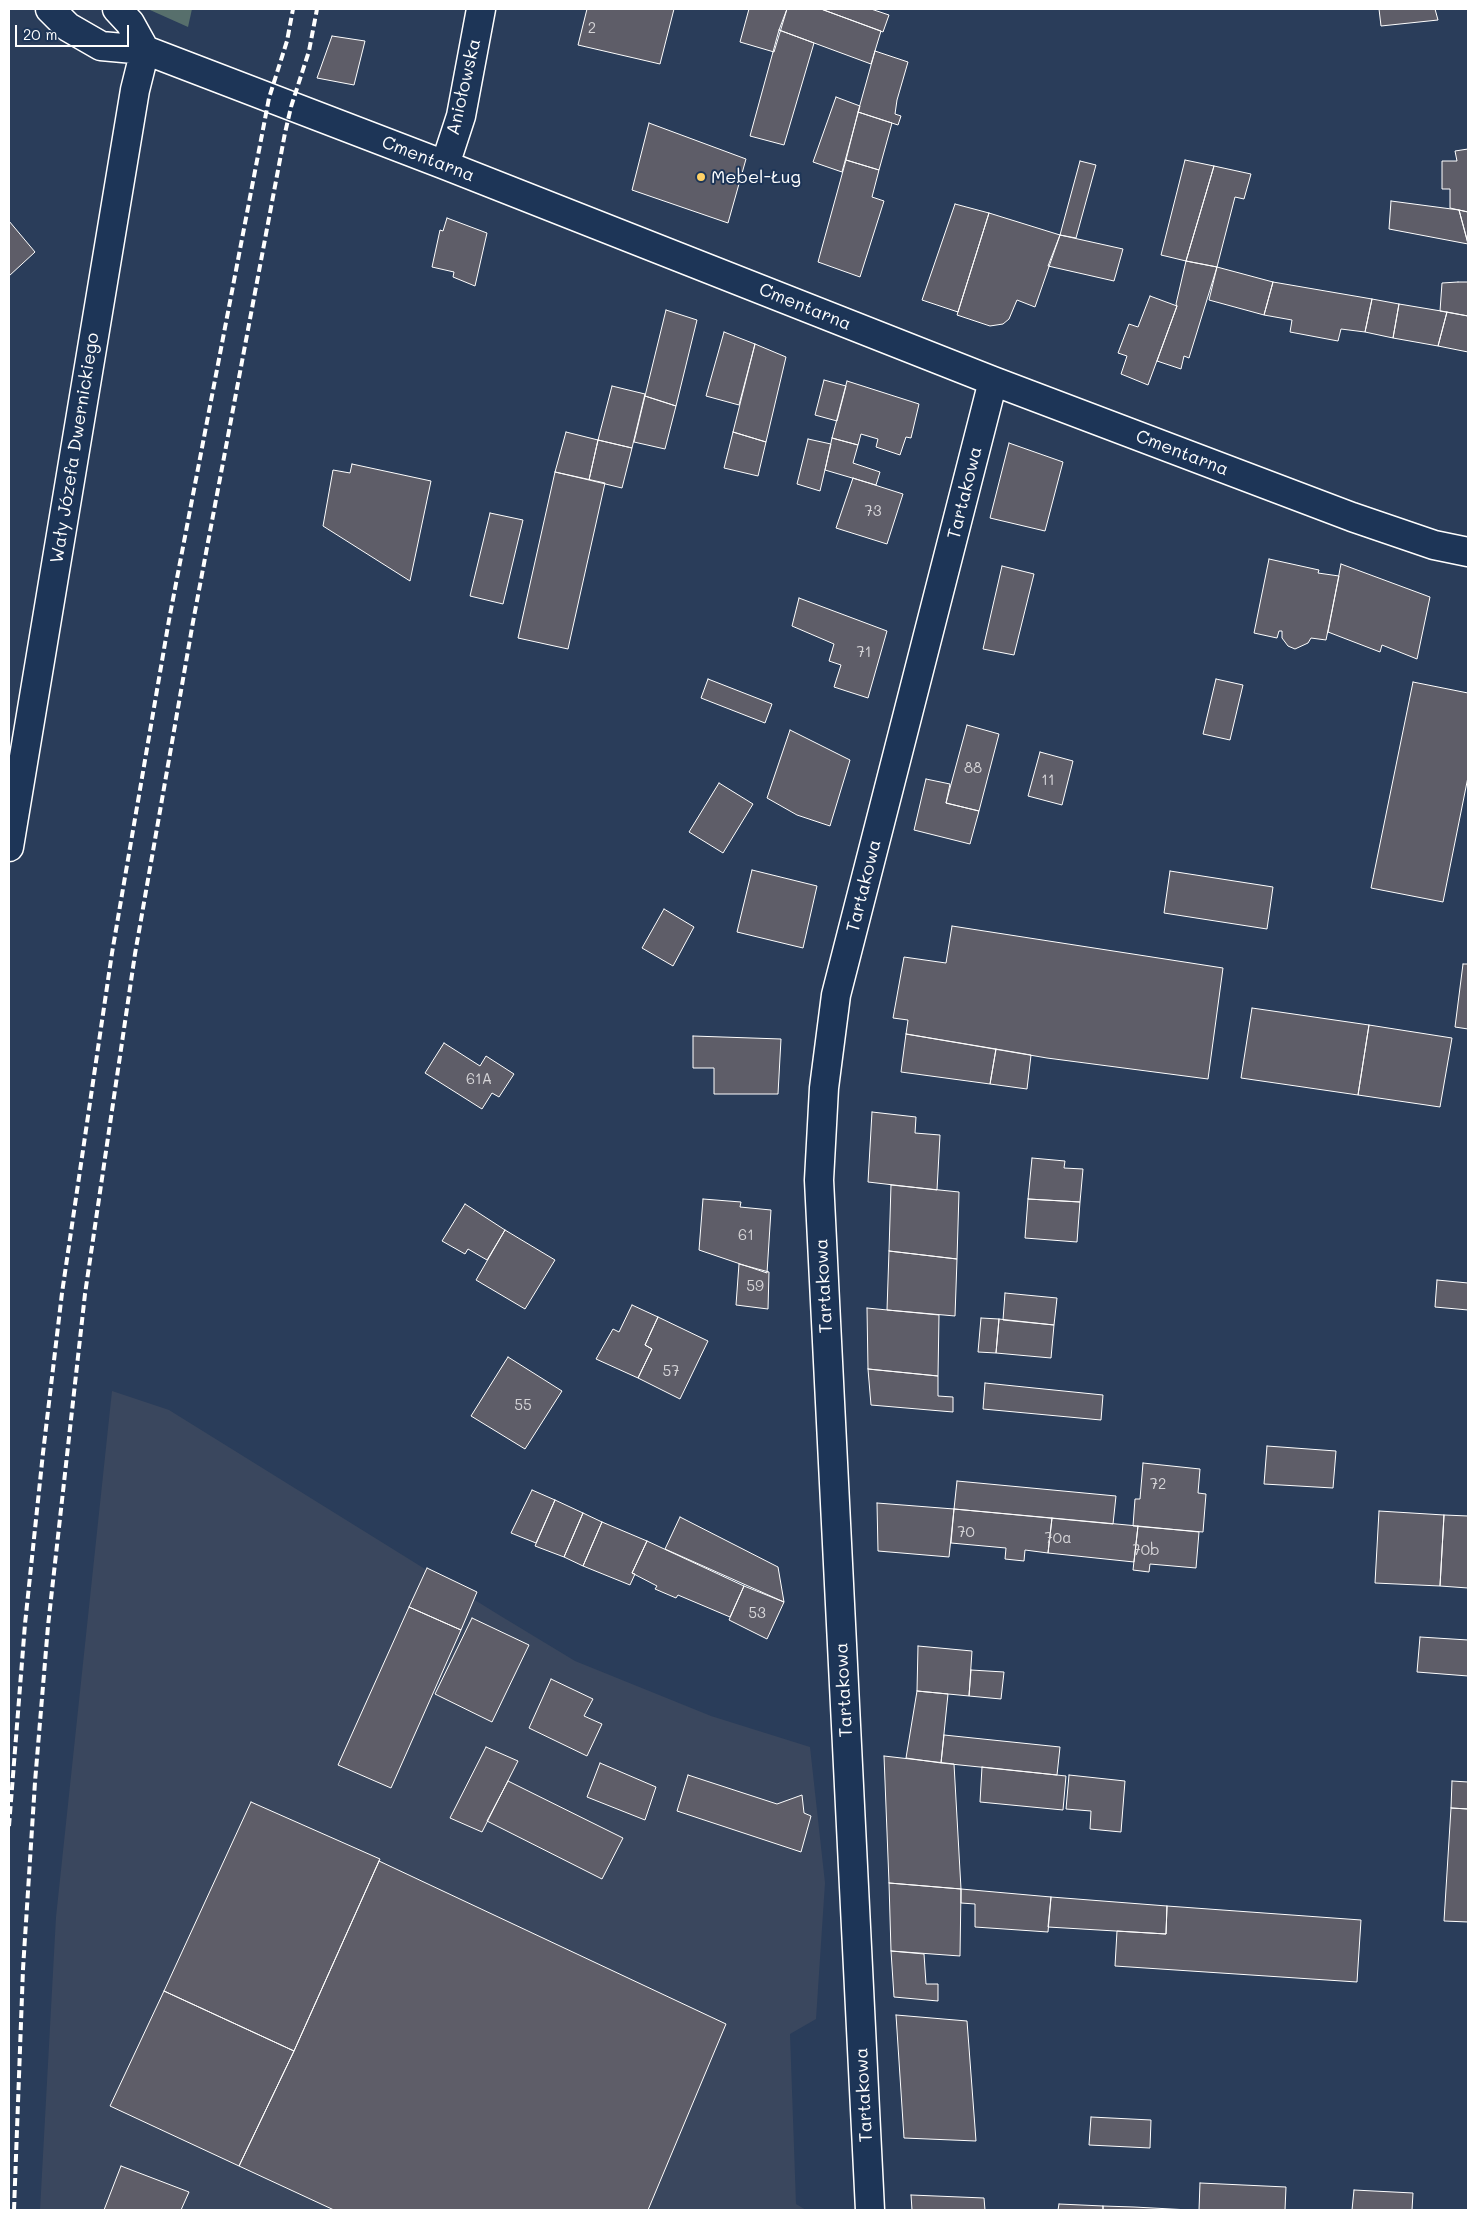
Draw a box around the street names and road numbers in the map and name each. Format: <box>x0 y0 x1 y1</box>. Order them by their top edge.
street label: Aniołowska <box>442 37 486 137</box>
street label: Cmentarna <box>379 131 477 187</box>
street label: Cmentarna <box>756 279 854 335</box>
street label: Wały Józefa Dwernickiego <box>46 331 104 565</box>
street label: Cmentarna <box>1133 425 1231 481</box>
street label: Tartakowa <box>943 444 987 542</box>
street label: Tartakowa <box>842 837 886 935</box>
street label: Tartakowa <box>811 1238 837 1334</box>
street label: Tartakowa <box>831 1642 857 1738</box>
street label: Tartakowa <box>851 2047 877 2143</box>

